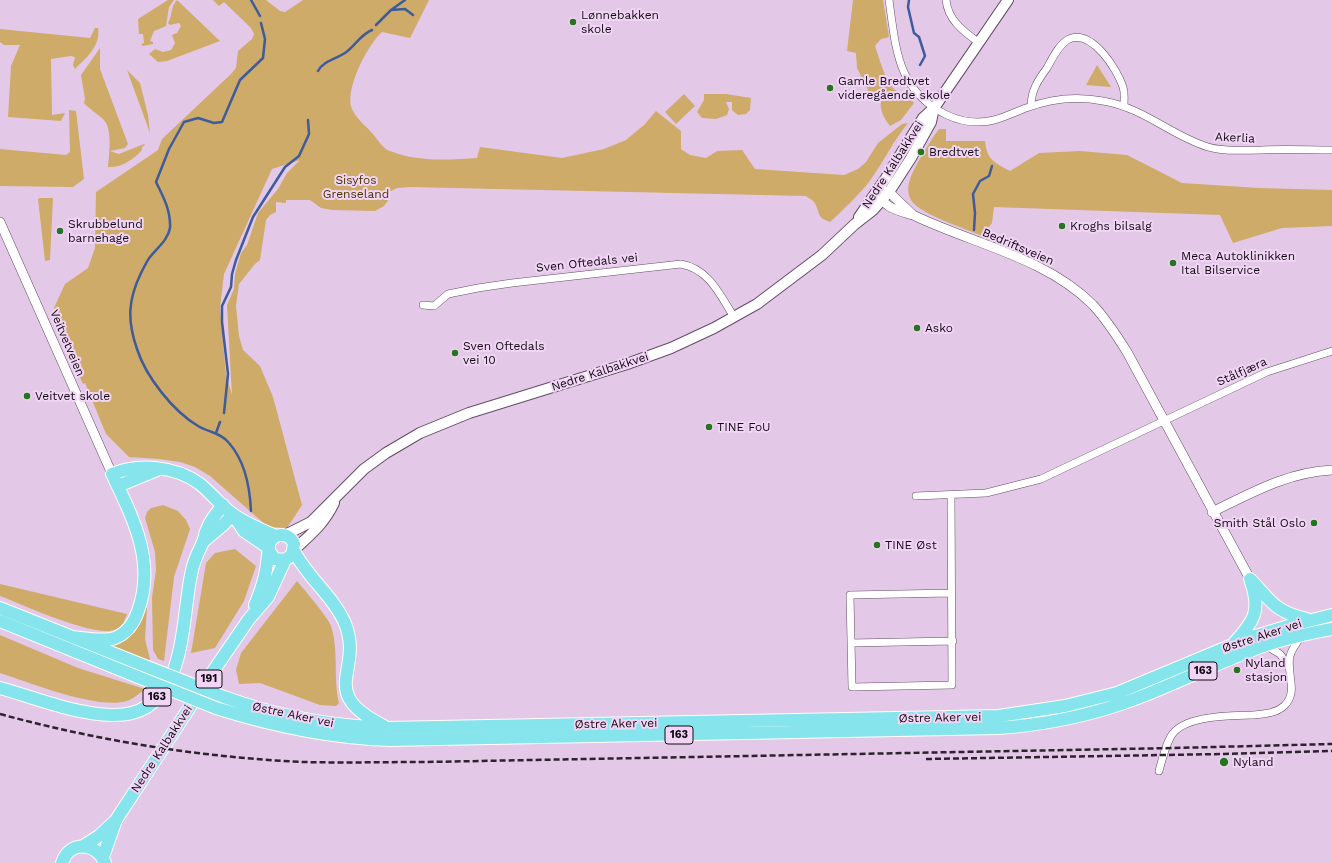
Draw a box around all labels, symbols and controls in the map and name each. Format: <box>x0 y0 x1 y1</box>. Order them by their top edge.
place label: Lønnebakken skole <box>581 8 659 36</box>
marker: Lønnebakken skole <box>568 17 578 27</box>
place label: Gamle Bredtvet videregående skole <box>838 74 950 102</box>
marker: Gamle Bredtvet videregående skole <box>825 83 835 93</box>
street label: Nedre Kalbakkvei <box>859 119 927 211</box>
street label: Akerlia <box>1215 130 1255 146</box>
place label: Bredtvet <box>929 145 979 159</box>
marker: Bredtvet <box>916 147 926 157</box>
park label: Sisyfos Grenseland <box>323 173 389 201</box>
place label: Skrubbelund barnehage <box>68 217 143 245</box>
place label: Kroghs bilsalg <box>1070 219 1152 233</box>
marker: Kroghs bilsalg <box>1057 221 1067 231</box>
street label: Bedriftsveien <box>980 225 1056 269</box>
marker: Skrubbelund barnehage <box>55 226 65 236</box>
place label: Meca Autoklinikken Ital Bilservice <box>1181 249 1295 277</box>
street label: Sven Oftedals vei <box>535 251 639 275</box>
marker: Meca Autoklinikken Ital Bilservice <box>1168 258 1178 268</box>
street label: Veitvetveien <box>46 307 88 379</box>
place label: Asko <box>925 321 953 335</box>
marker: Asko <box>912 323 922 333</box>
place label: Sven Oftedals vei 10 <box>463 339 545 367</box>
marker: Sven Oftedals vei 10 <box>450 348 460 358</box>
street label: Nedre Kalbakkvei <box>550 349 650 395</box>
street label: Stålfjæra <box>1215 355 1269 389</box>
place label: Veitvet skole <box>35 389 110 403</box>
marker: Veitvet skole <box>22 391 32 401</box>
place label: TINE FoU <box>717 420 771 434</box>
marker: TINE FoU <box>704 422 714 432</box>
place label: Smith Stål Oslo <box>1214 516 1306 530</box>
marker: Smith Stål Oslo <box>1309 518 1319 528</box>
place label: TINE Øst <box>885 538 937 552</box>
marker: TINE Øst <box>872 540 882 550</box>
street label: Østre Aker vei <box>1220 616 1304 656</box>
place label: Nyland stasjon <box>1245 656 1287 684</box>
road number: 163 <box>1189 662 1217 680</box>
marker: Nyland stasjon <box>1232 665 1242 675</box>
road number: 191 <box>196 670 222 688</box>
road number: 163 <box>143 688 171 706</box>
street label: Østre Aker vei <box>251 699 335 731</box>
street label: Nedre Kalbakkvei <box>128 703 196 795</box>
street label: Østre Aker vei <box>898 710 982 726</box>
street label: Østre Aker vei <box>574 716 658 732</box>
road number: 163 <box>665 726 693 744</box>
place label: Nyland <box>1233 755 1273 769</box>
marker: Nyland <box>1218 756 1230 768</box>

